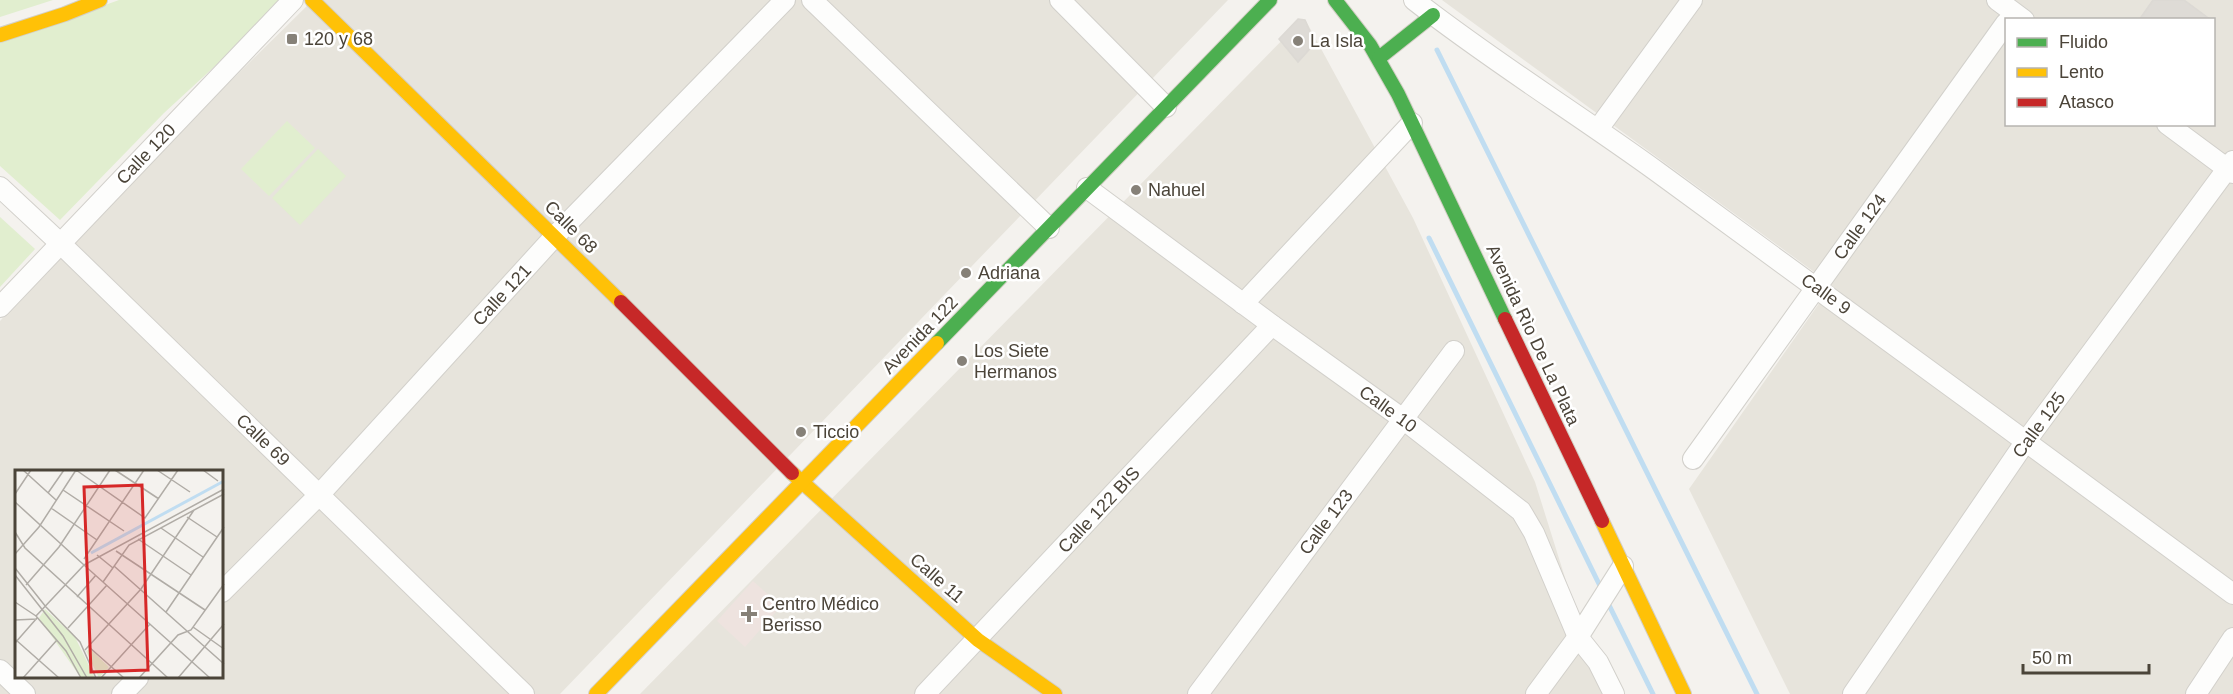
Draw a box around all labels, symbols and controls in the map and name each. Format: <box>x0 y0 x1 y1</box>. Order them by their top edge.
legend <box>2005 18 2215 126</box>
place label: 120 y 68 <box>304 29 373 49</box>
place label: La Isla <box>1310 31 1364 51</box>
marker: 120 y 68 <box>285 32 299 46</box>
text: Fluido <box>2059 32 2108 52</box>
marker: La Isla <box>1291 34 1305 48</box>
text: Lento <box>2059 62 2104 82</box>
text: Atasco <box>2059 92 2114 112</box>
street label: Calle 120 <box>112 120 180 188</box>
place label: Nahuel <box>1148 180 1205 200</box>
marker: Nahuel <box>1129 183 1143 197</box>
street label: Calle 124 <box>1830 190 1890 264</box>
street label: Calle 68 <box>541 197 601 257</box>
street label: Avenida Rìo De La Plata <box>1482 242 1584 429</box>
street label: Calle 121 <box>469 260 535 330</box>
place label: Adriana <box>978 263 1041 283</box>
marker: Adriana <box>959 266 973 280</box>
street label: Calle 9 <box>1797 269 1855 319</box>
street label: Avenida 122 <box>878 292 962 378</box>
place label: Los Siete Hermanos <box>974 341 1057 382</box>
marker: Los Siete Hermanos <box>955 354 969 368</box>
street label: Calle 10 <box>1355 381 1421 437</box>
street label: Calle 125 <box>2009 388 2069 462</box>
street label: Calle 69 <box>232 410 294 470</box>
place label: Ticcio <box>813 422 859 442</box>
marker: Ticcio <box>794 425 808 439</box>
street label: Calle 122 BIS <box>1054 463 1144 557</box>
inset map <box>15 470 224 679</box>
street label: Calle 123 <box>1295 486 1357 558</box>
street label: Calle 11 <box>906 549 968 607</box>
place label: Centro Médico Berisso <box>762 594 879 635</box>
marker: Centro Médico Berisso <box>740 605 758 623</box>
scale bar <box>2023 637 2149 675</box>
text: 50 m <box>2032 648 2072 668</box>

